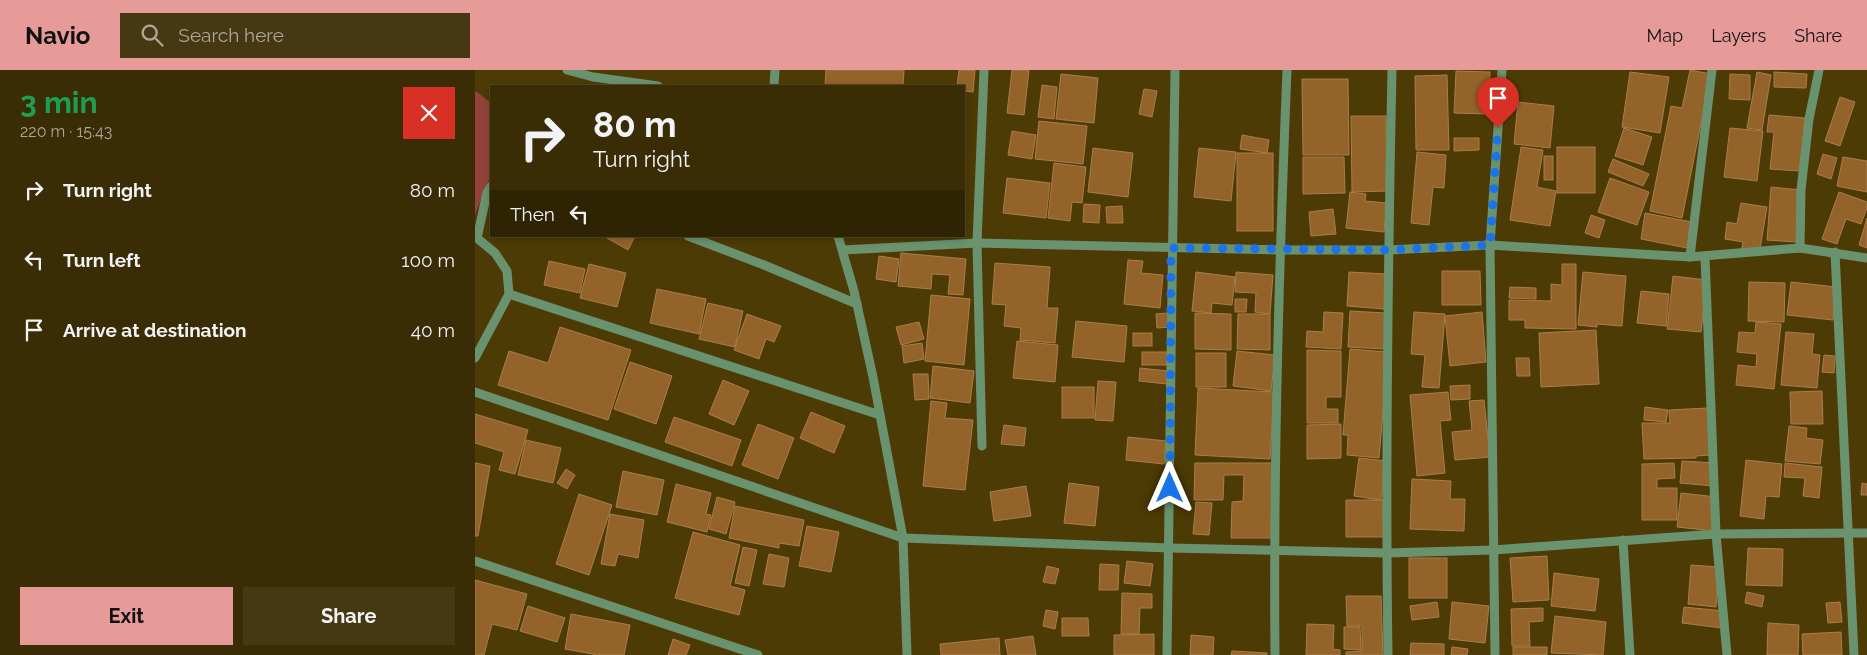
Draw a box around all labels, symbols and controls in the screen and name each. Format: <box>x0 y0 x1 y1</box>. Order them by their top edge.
search box <box>120 13 470 58</box>
text: Navio <box>25 21 90 50</box>
icon: search <box>138 21 166 49</box>
text: Search here <box>178 24 284 46</box>
text: Map <box>1647 25 1683 46</box>
text: Layers <box>1711 25 1766 46</box>
text: Share <box>1794 25 1842 46</box>
pin <box>1477 77 1519 128</box>
icon: arrive <box>1484 84 1512 112</box>
text: 3 min <box>20 85 98 120</box>
button: close <box>403 87 455 139</box>
text: 80 m <box>593 104 677 145</box>
icon: right <box>510 105 575 170</box>
text: 220 m · 15:43 <box>20 122 112 141</box>
text: Turn right <box>593 146 690 172</box>
icon: right <box>20 176 48 204</box>
text: Turn right <box>63 179 152 201</box>
text: 80 m <box>410 179 455 201</box>
icon: left <box>565 200 593 228</box>
text: Then <box>510 203 555 225</box>
icon: left <box>20 246 48 274</box>
text: Turn left <box>63 249 140 271</box>
text: 100 m <box>401 249 455 271</box>
icon: arrive <box>20 316 48 344</box>
text: Arrive at destination <box>63 319 247 341</box>
text: 40 m <box>411 319 455 341</box>
position arrow <box>1143 461 1195 513</box>
button: Exit <box>20 587 233 645</box>
button: Share <box>243 587 455 645</box>

